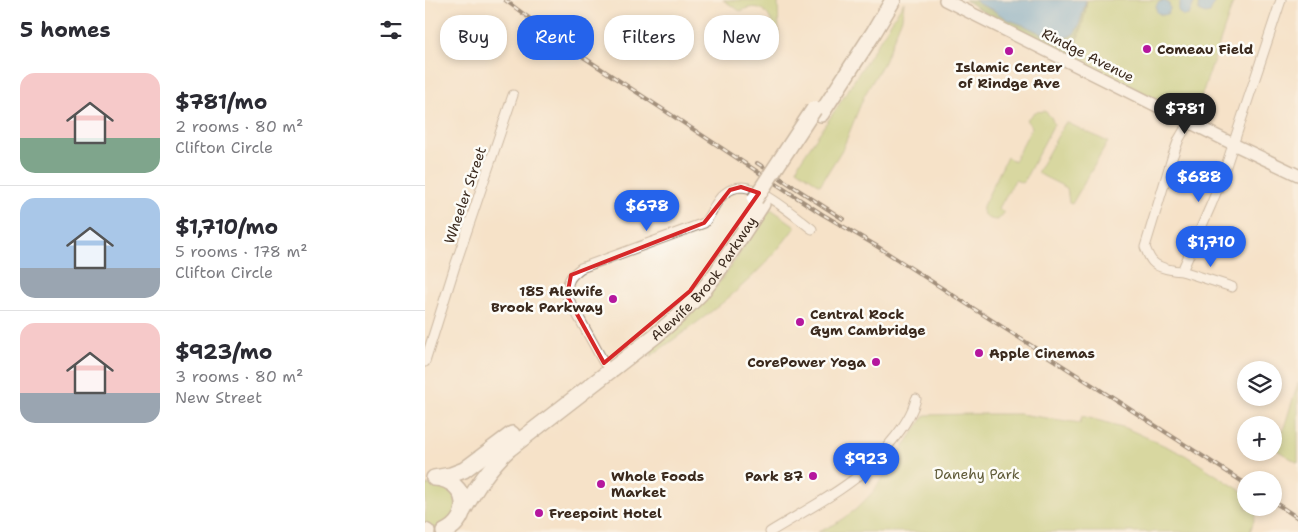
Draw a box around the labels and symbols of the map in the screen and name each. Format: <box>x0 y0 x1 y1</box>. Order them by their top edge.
street label: Rindge Avenue <box>1039 24 1137 86</box>
place label: Comeau Field <box>1157 40 1254 58</box>
marker: Comeau Field <box>1141 43 1153 55</box>
marker: Islamic Center of Rindge Ave <box>1003 45 1015 57</box>
place label: Islamic Center of Rindge Ave <box>956 58 1063 92</box>
pin: $781 <box>1155 92 1215 135</box>
street label: Wheeler Street <box>440 144 490 246</box>
pin: $688 <box>1169 160 1229 203</box>
pin: $678 <box>617 190 677 232</box>
street label: Alewife Brook Parkway <box>647 213 760 345</box>
pin: $1,710 <box>1170 226 1252 268</box>
place label: 185 Alewife Brook Parkway <box>491 282 603 316</box>
marker: 185 Alewife Brook Parkway <box>607 293 619 305</box>
place label: Central Rock Gym Cambridge <box>810 305 926 339</box>
marker: Central Rock Gym Cambridge <box>794 316 806 328</box>
place label: Apple Cinemas <box>989 344 1095 362</box>
marker: Apple Cinemas <box>973 347 985 359</box>
place label: CorePower Yoga <box>747 353 866 371</box>
marker: CorePower Yoga <box>870 356 882 368</box>
pin: $923 <box>836 442 896 485</box>
park label: Danehy Park <box>934 465 1020 483</box>
place label: Whole Foods Market <box>611 467 704 501</box>
place label: Park 87 <box>745 467 803 485</box>
marker: Park 87 <box>807 470 819 482</box>
marker: Whole Foods Market <box>595 478 607 490</box>
place label: Freepoint Hotel <box>549 504 662 522</box>
marker: Freepoint Hotel <box>533 507 545 519</box>

